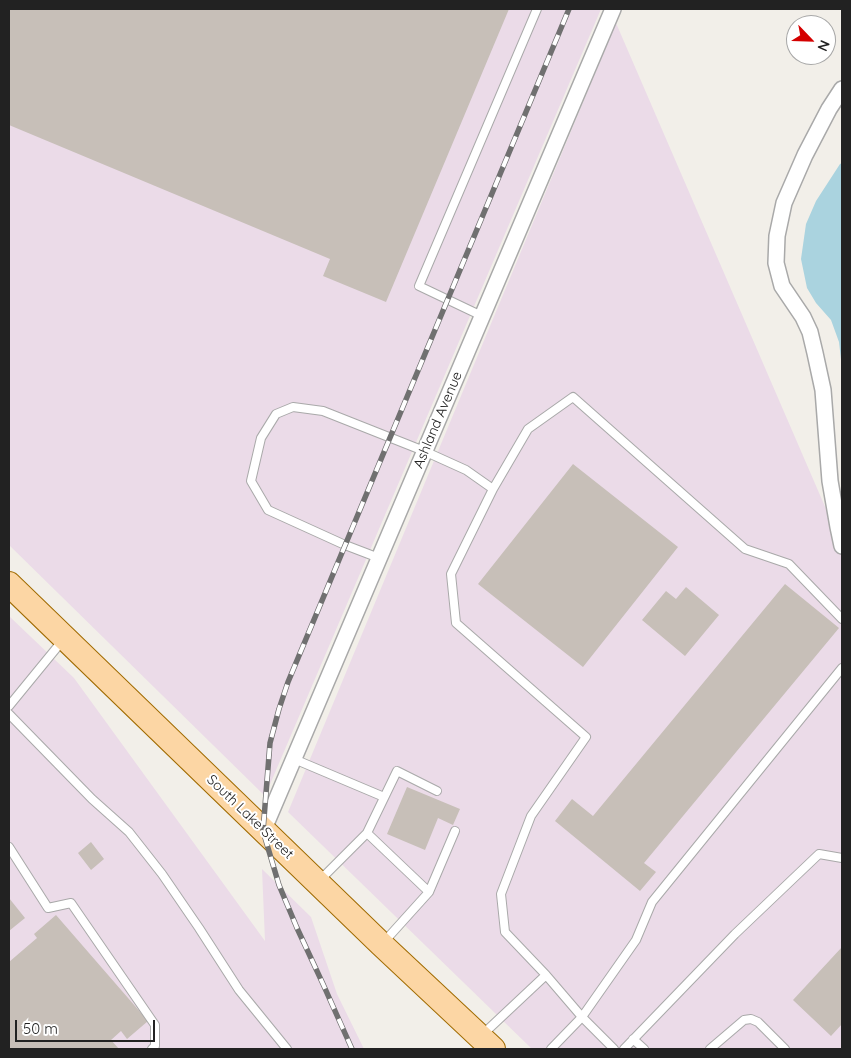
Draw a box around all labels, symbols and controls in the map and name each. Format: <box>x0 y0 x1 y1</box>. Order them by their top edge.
north arrow <box>786 15 836 65</box>
text: N <box>813 37 834 54</box>
street label: Ashland Avenue <box>410 369 466 471</box>
street label: South Lake Street <box>203 771 297 863</box>
scale bar <box>18 1010 158 1042</box>
text: 50 m <box>23 1019 58 1038</box>

